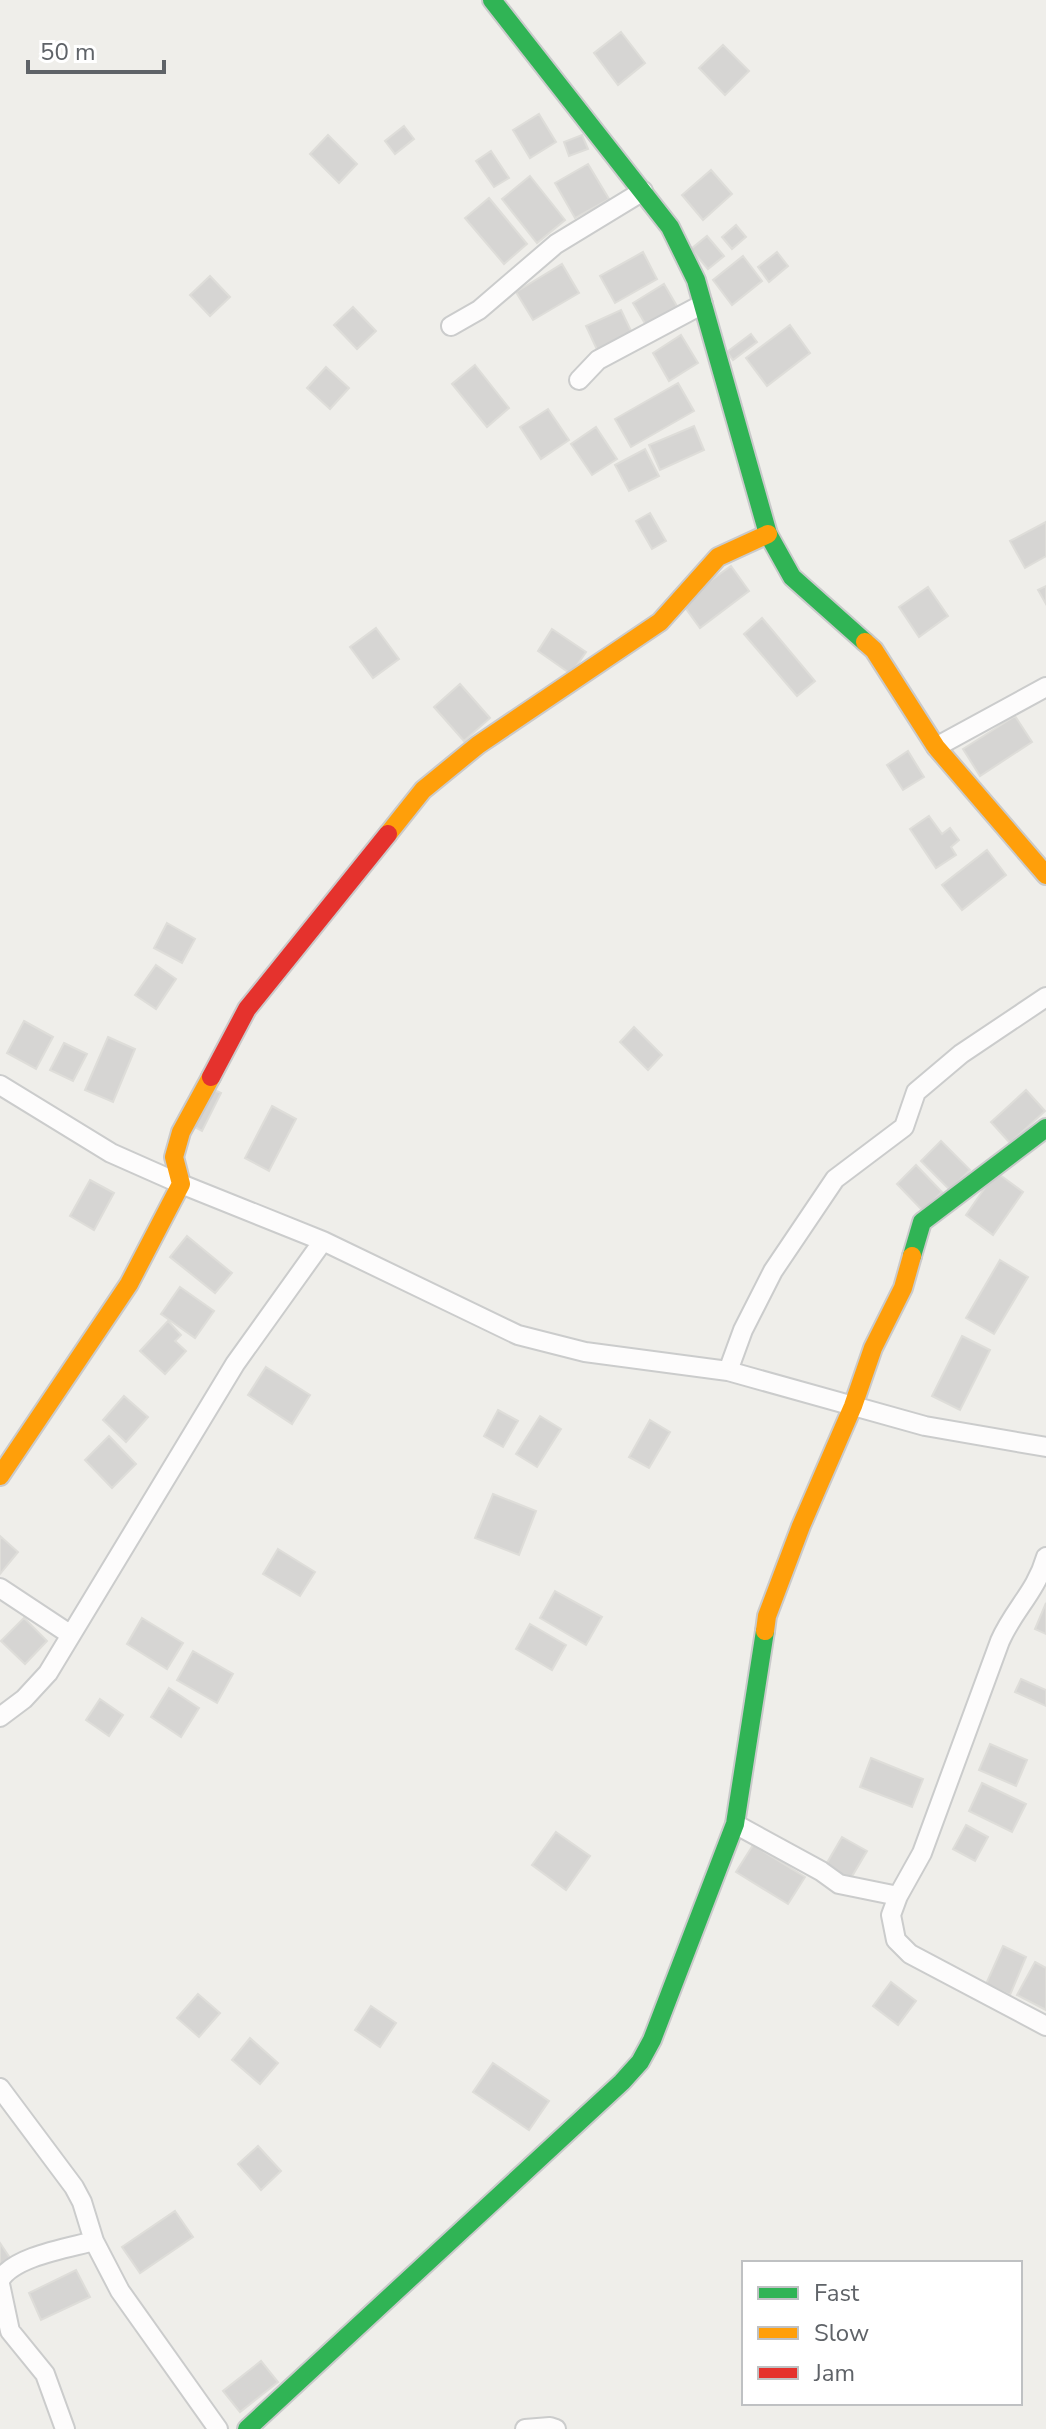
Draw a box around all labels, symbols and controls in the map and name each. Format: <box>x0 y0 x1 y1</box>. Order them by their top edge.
scale bar <box>28 24 164 74</box>
text: 50 m <box>40 36 96 68</box>
legend <box>742 2261 1022 2405</box>
text: Fast <box>814 2277 860 2309</box>
text: Slow <box>814 2317 869 2349</box>
text: Jam <box>813 2357 855 2389</box>

